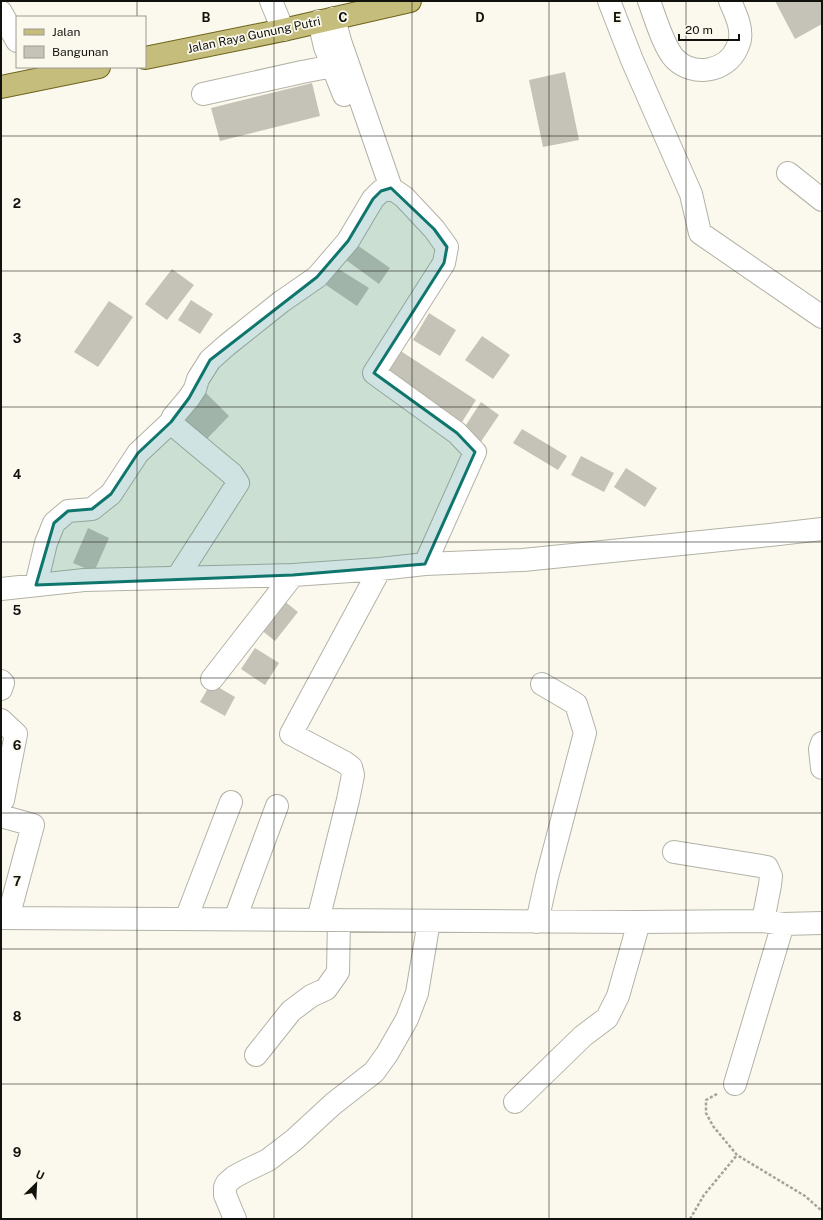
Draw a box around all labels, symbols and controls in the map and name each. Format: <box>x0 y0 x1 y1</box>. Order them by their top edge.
text: B <box>202 10 211 25</box>
text: C <box>338 10 348 25</box>
text: D <box>475 10 485 25</box>
text: E <box>613 10 621 25</box>
street label: Jalan Raya Gunung Putri <box>186 14 322 56</box>
legend <box>16 16 146 68</box>
scale bar <box>679 16 739 42</box>
text: 20 m <box>685 23 713 37</box>
text: Jalan <box>52 25 81 39</box>
text: Bangunan <box>52 45 108 59</box>
text: 2 <box>13 196 21 211</box>
text: 3 <box>13 331 22 346</box>
text: 4 <box>13 467 22 482</box>
text: 5 <box>13 603 22 618</box>
text: 6 <box>13 738 22 753</box>
text: 7 <box>13 874 21 889</box>
text: 8 <box>13 1009 22 1024</box>
text: 9 <box>13 1145 21 1160</box>
north arrow <box>16 1164 56 1204</box>
text: U <box>34 1168 46 1182</box>

